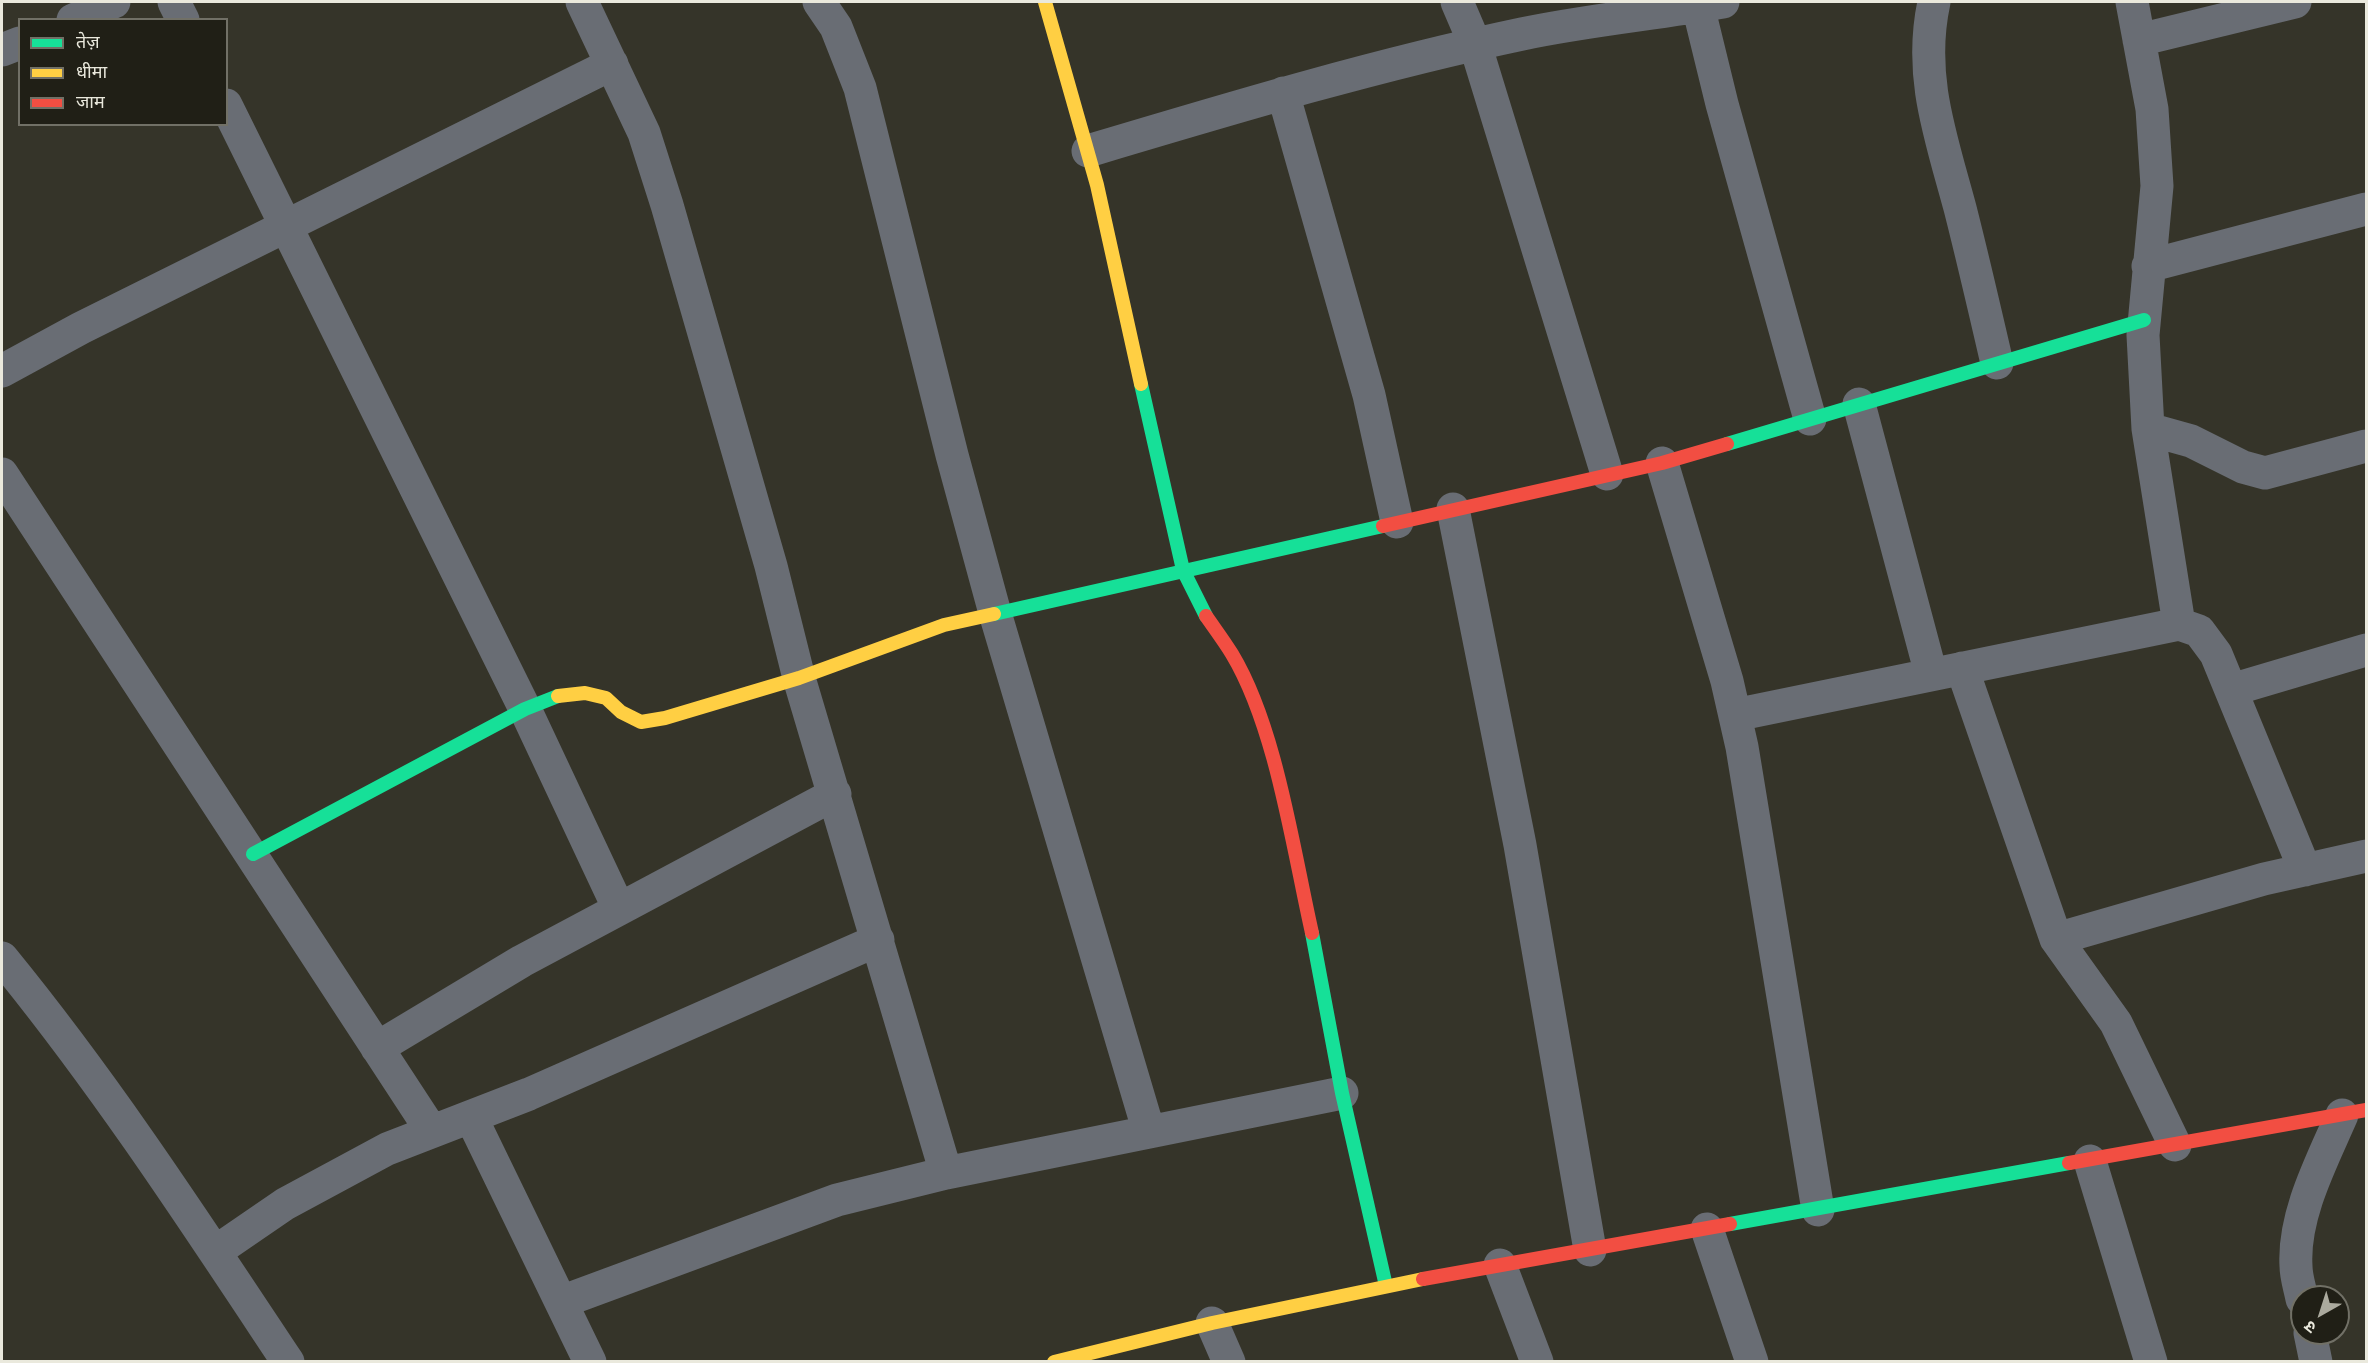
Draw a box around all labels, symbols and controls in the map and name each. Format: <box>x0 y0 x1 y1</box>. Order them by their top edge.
legend <box>18 18 228 126</box>
text: तेज़ <box>76 31 100 51</box>
text: धीमा <box>76 61 107 81</box>
text: जाम <box>76 91 105 111</box>
north arrow <box>2290 1285 2350 1345</box>
text: उ <box>2301 1317 2319 1337</box>

